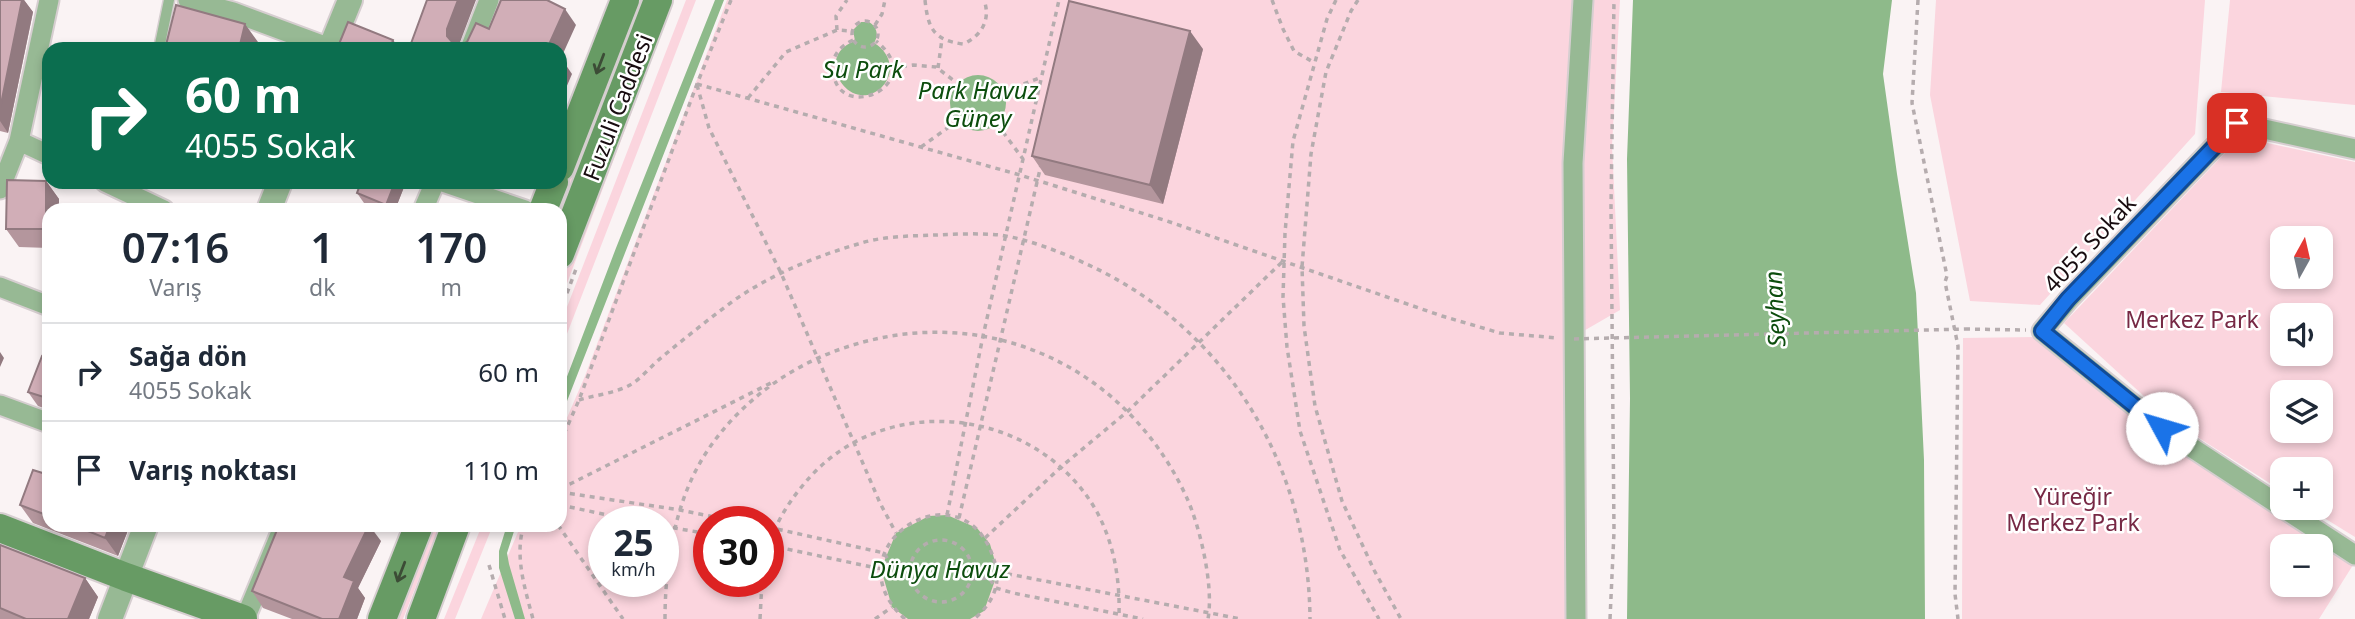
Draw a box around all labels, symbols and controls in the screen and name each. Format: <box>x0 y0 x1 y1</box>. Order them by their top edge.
street label: Fuzuli Caddesi <box>574 29 660 185</box>
one-way arrow <box>593 52 605 74</box>
water label: Su Park <box>823 52 905 85</box>
text: 60 m <box>185 61 302 127</box>
icon: right <box>70 70 161 161</box>
water label: Park Havuz Güney <box>918 73 1039 134</box>
pin <box>2207 93 2267 153</box>
icon: arrive <box>2218 104 2256 142</box>
text: 4055 Sokak <box>185 124 356 167</box>
street label: 4055 Sokak <box>2035 187 2143 299</box>
text: 07:16 <box>122 218 229 275</box>
text: 1 <box>310 218 334 275</box>
text: 170 <box>415 218 487 275</box>
north arrow <box>2270 226 2333 289</box>
map controls <box>2270 226 2333 597</box>
water label: Seyhan <box>1756 270 1792 348</box>
text: Varış <box>149 271 202 303</box>
text: dk <box>309 271 336 303</box>
text: m <box>440 271 462 303</box>
park label: Merkez Park <box>2125 303 2260 335</box>
button: sound <box>2270 303 2333 366</box>
text: Sağa dön <box>129 338 247 374</box>
icon: right <box>70 353 108 391</box>
text: 60 m <box>478 354 539 390</box>
text: 4055 Sokak <box>129 374 252 406</box>
button: layers <box>2270 380 2333 443</box>
position arrow <box>2125 391 2199 465</box>
icon: arrive <box>70 451 108 489</box>
text: Varış noktası <box>129 452 297 488</box>
text: 110 m <box>463 452 539 488</box>
button: + <box>2270 457 2333 520</box>
park label: Yüreğir Merkez Park <box>2006 480 2141 538</box>
speed limit sign: 30 <box>693 506 784 597</box>
text: 25 <box>613 519 654 566</box>
button: − <box>2270 534 2333 597</box>
water label: Dünya Havuz <box>870 552 1011 585</box>
text: km/h <box>611 557 656 581</box>
one-way arrow <box>393 561 406 582</box>

